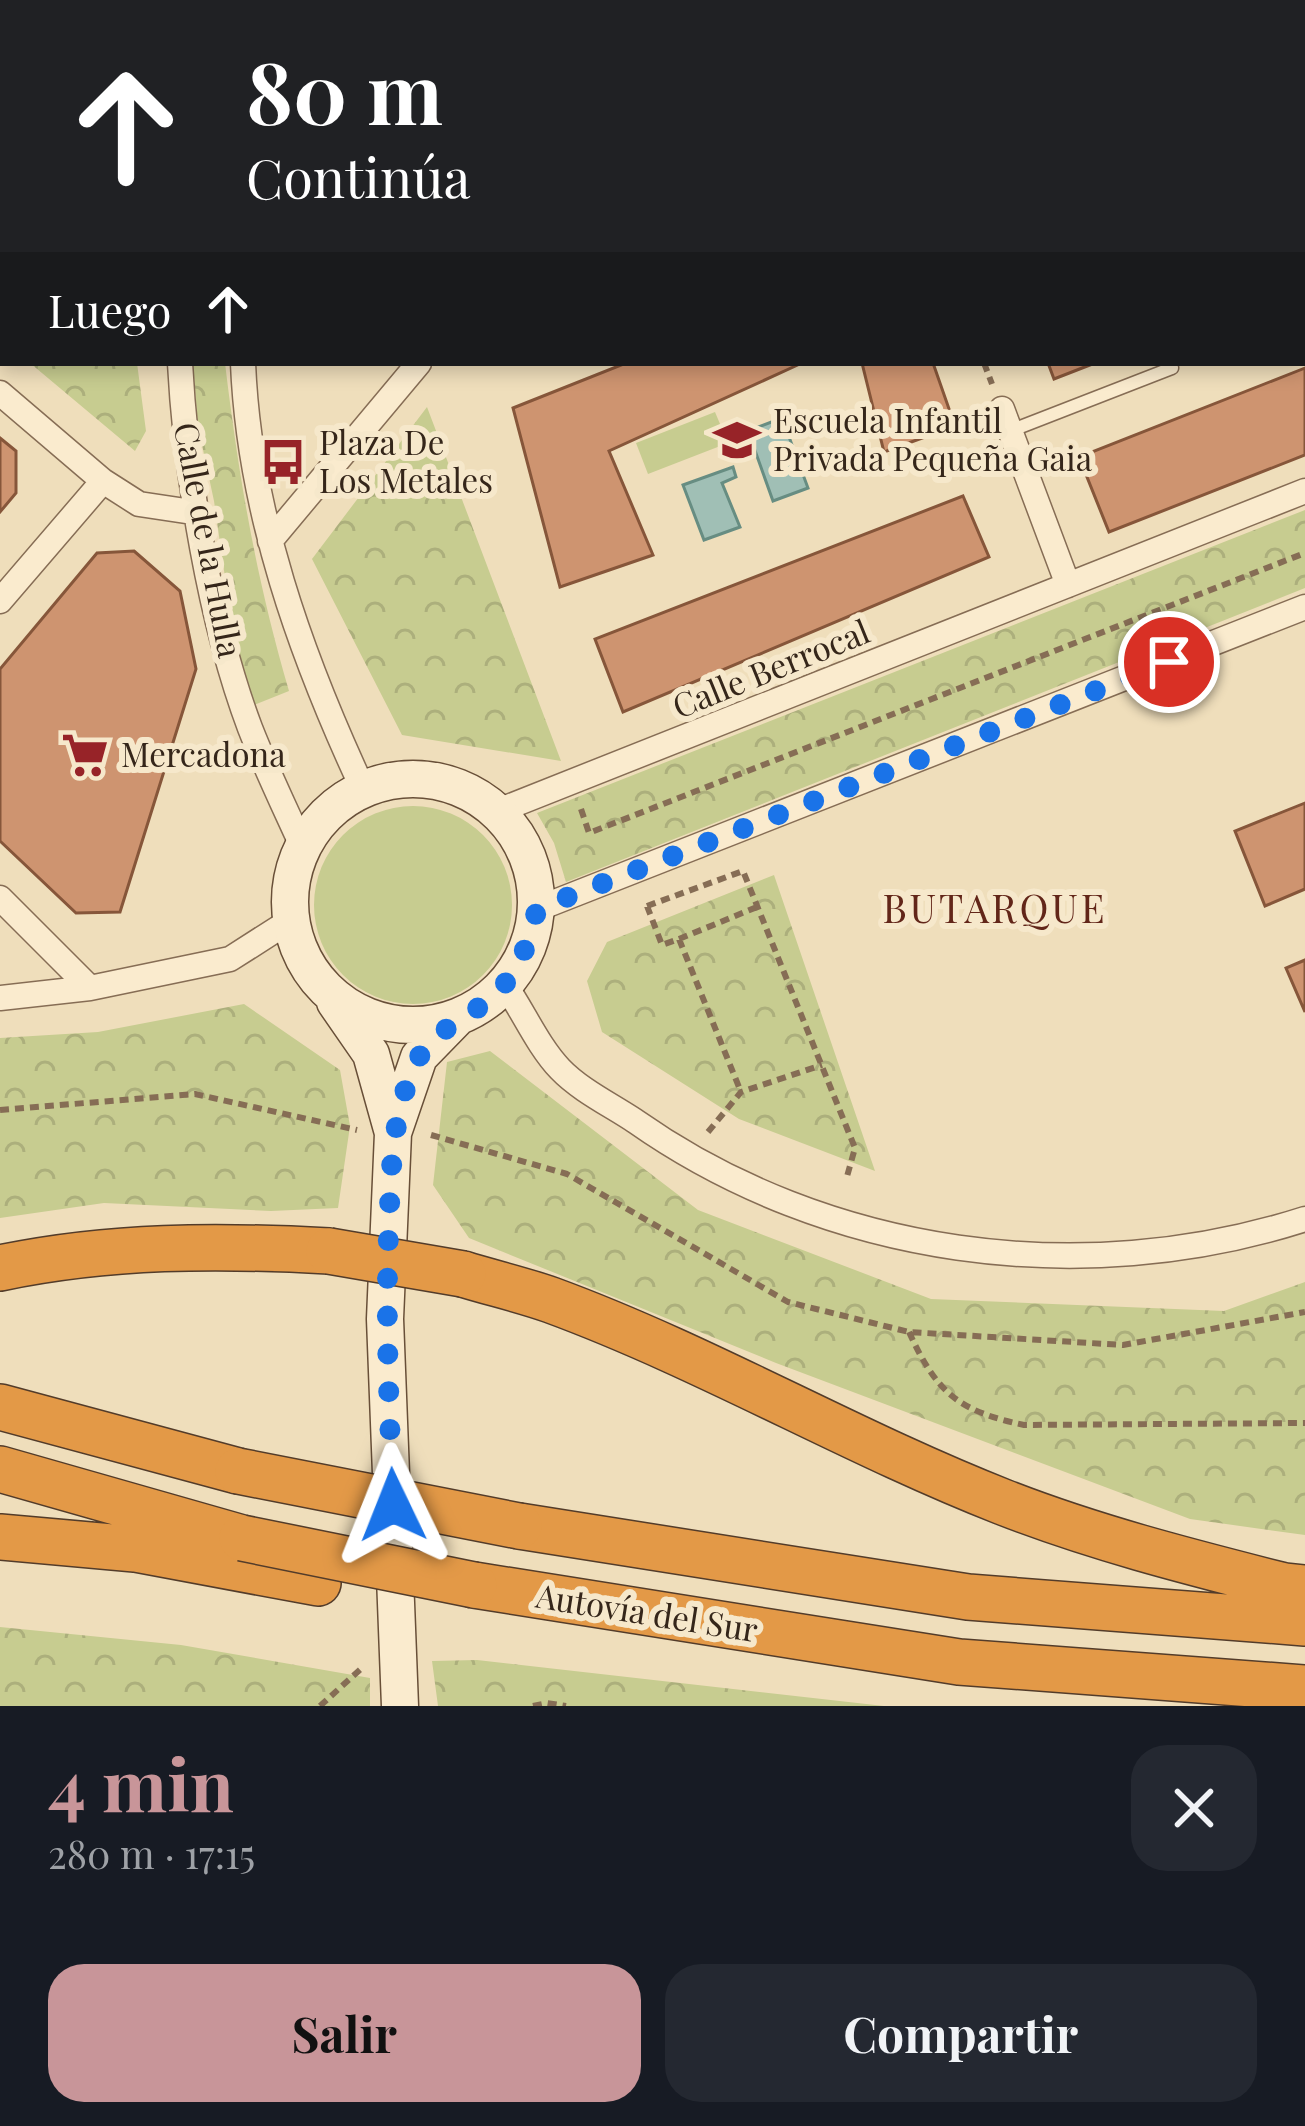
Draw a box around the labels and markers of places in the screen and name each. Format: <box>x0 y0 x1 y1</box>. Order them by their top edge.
place label: Escuela Infantil Privada Pequeña Gaia <box>773 397 1093 479</box>
school or university icon: Escuela Infantil Privada Pequeña Gaia <box>712 415 762 465</box>
place label: Plaza De Los Metales <box>319 419 493 501</box>
bus stop icon: Plaza De Los Metales <box>258 437 308 487</box>
pin <box>1118 611 1220 713</box>
supermarket icon: Mercadona <box>60 730 110 780</box>
place label: Mercadona <box>121 731 286 775</box>

